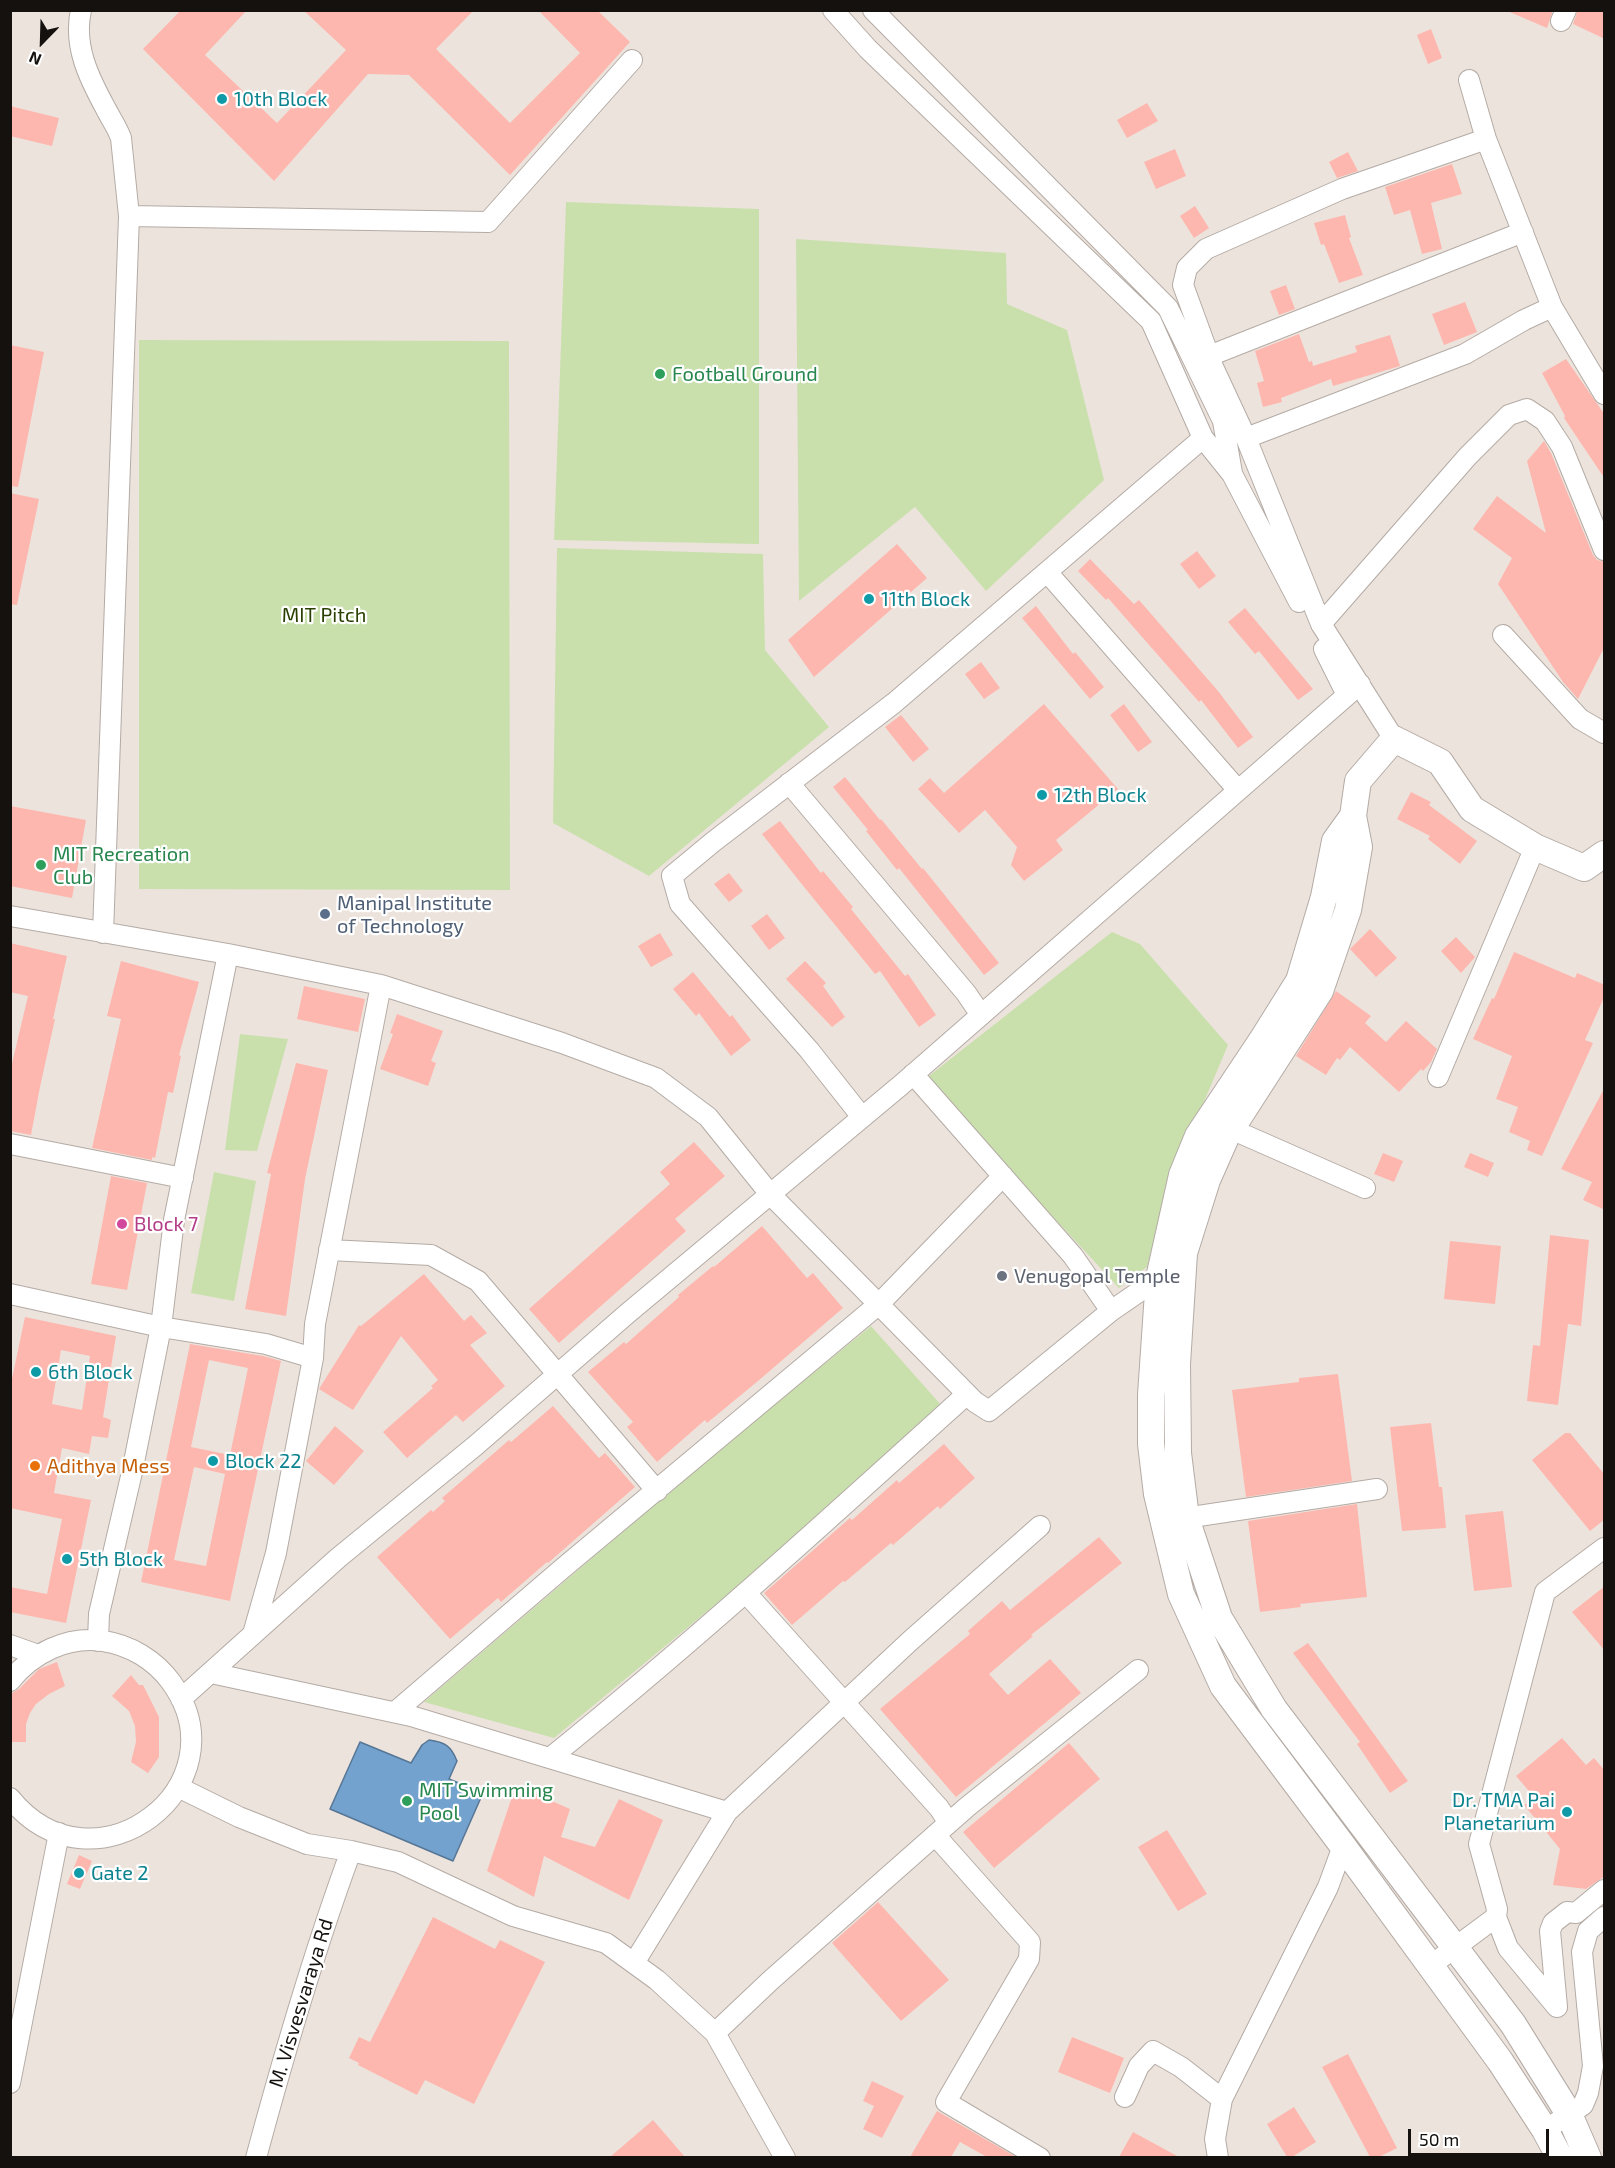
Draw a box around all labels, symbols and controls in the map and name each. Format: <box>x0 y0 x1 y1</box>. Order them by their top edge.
north arrow <box>12 12 72 72</box>
text: N <box>26 48 44 70</box>
place label: 10th Block <box>234 87 327 111</box>
marker: 10th Block <box>215 92 229 106</box>
place label: Football Ground <box>672 362 818 386</box>
marker: Football Ground <box>653 367 667 381</box>
place label: 11th Block <box>881 587 970 611</box>
marker: 11th Block <box>862 592 876 606</box>
park label: MIT Pitch <box>282 603 366 627</box>
place label: 12th Block <box>1054 783 1147 807</box>
marker: 12th Block <box>1035 788 1049 802</box>
place label: MIT Recreation Club <box>53 842 190 889</box>
marker: MIT Recreation Club <box>34 858 48 872</box>
place label: Manipal Institute of Technology <box>337 891 492 938</box>
marker: Manipal Institute of Technology <box>318 907 332 921</box>
place label: Block 7 <box>134 1212 198 1236</box>
marker: Block 7 <box>115 1217 129 1231</box>
place label: Venugopal Temple <box>1014 1264 1181 1288</box>
marker: Venugopal Temple <box>995 1269 1009 1283</box>
place label: 6th Block <box>48 1360 133 1384</box>
marker: 6th Block <box>29 1365 43 1379</box>
place label: Block 22 <box>225 1449 302 1473</box>
place label: Adithya Mess <box>47 1454 170 1478</box>
marker: Block 22 <box>206 1454 220 1468</box>
marker: Adithya Mess <box>28 1459 42 1473</box>
place label: 5th Block <box>79 1547 163 1571</box>
marker: 5th Block <box>60 1552 74 1566</box>
place label: MIT Swimming Pool <box>419 1778 553 1825</box>
place label: Dr. TMA Pai Planetarium <box>1443 1788 1555 1835</box>
marker: MIT Swimming Pool <box>400 1794 414 1808</box>
marker: Dr. TMA Pai Planetarium <box>1560 1805 1574 1819</box>
place label: Gate 2 <box>91 1861 149 1885</box>
marker: Gate 2 <box>72 1866 86 1880</box>
street label: M. Visvesvaraya Rd <box>264 1916 338 2090</box>
scale bar <box>1411 2117 1552 2155</box>
text: 50 m <box>1419 2128 1459 2150</box>

